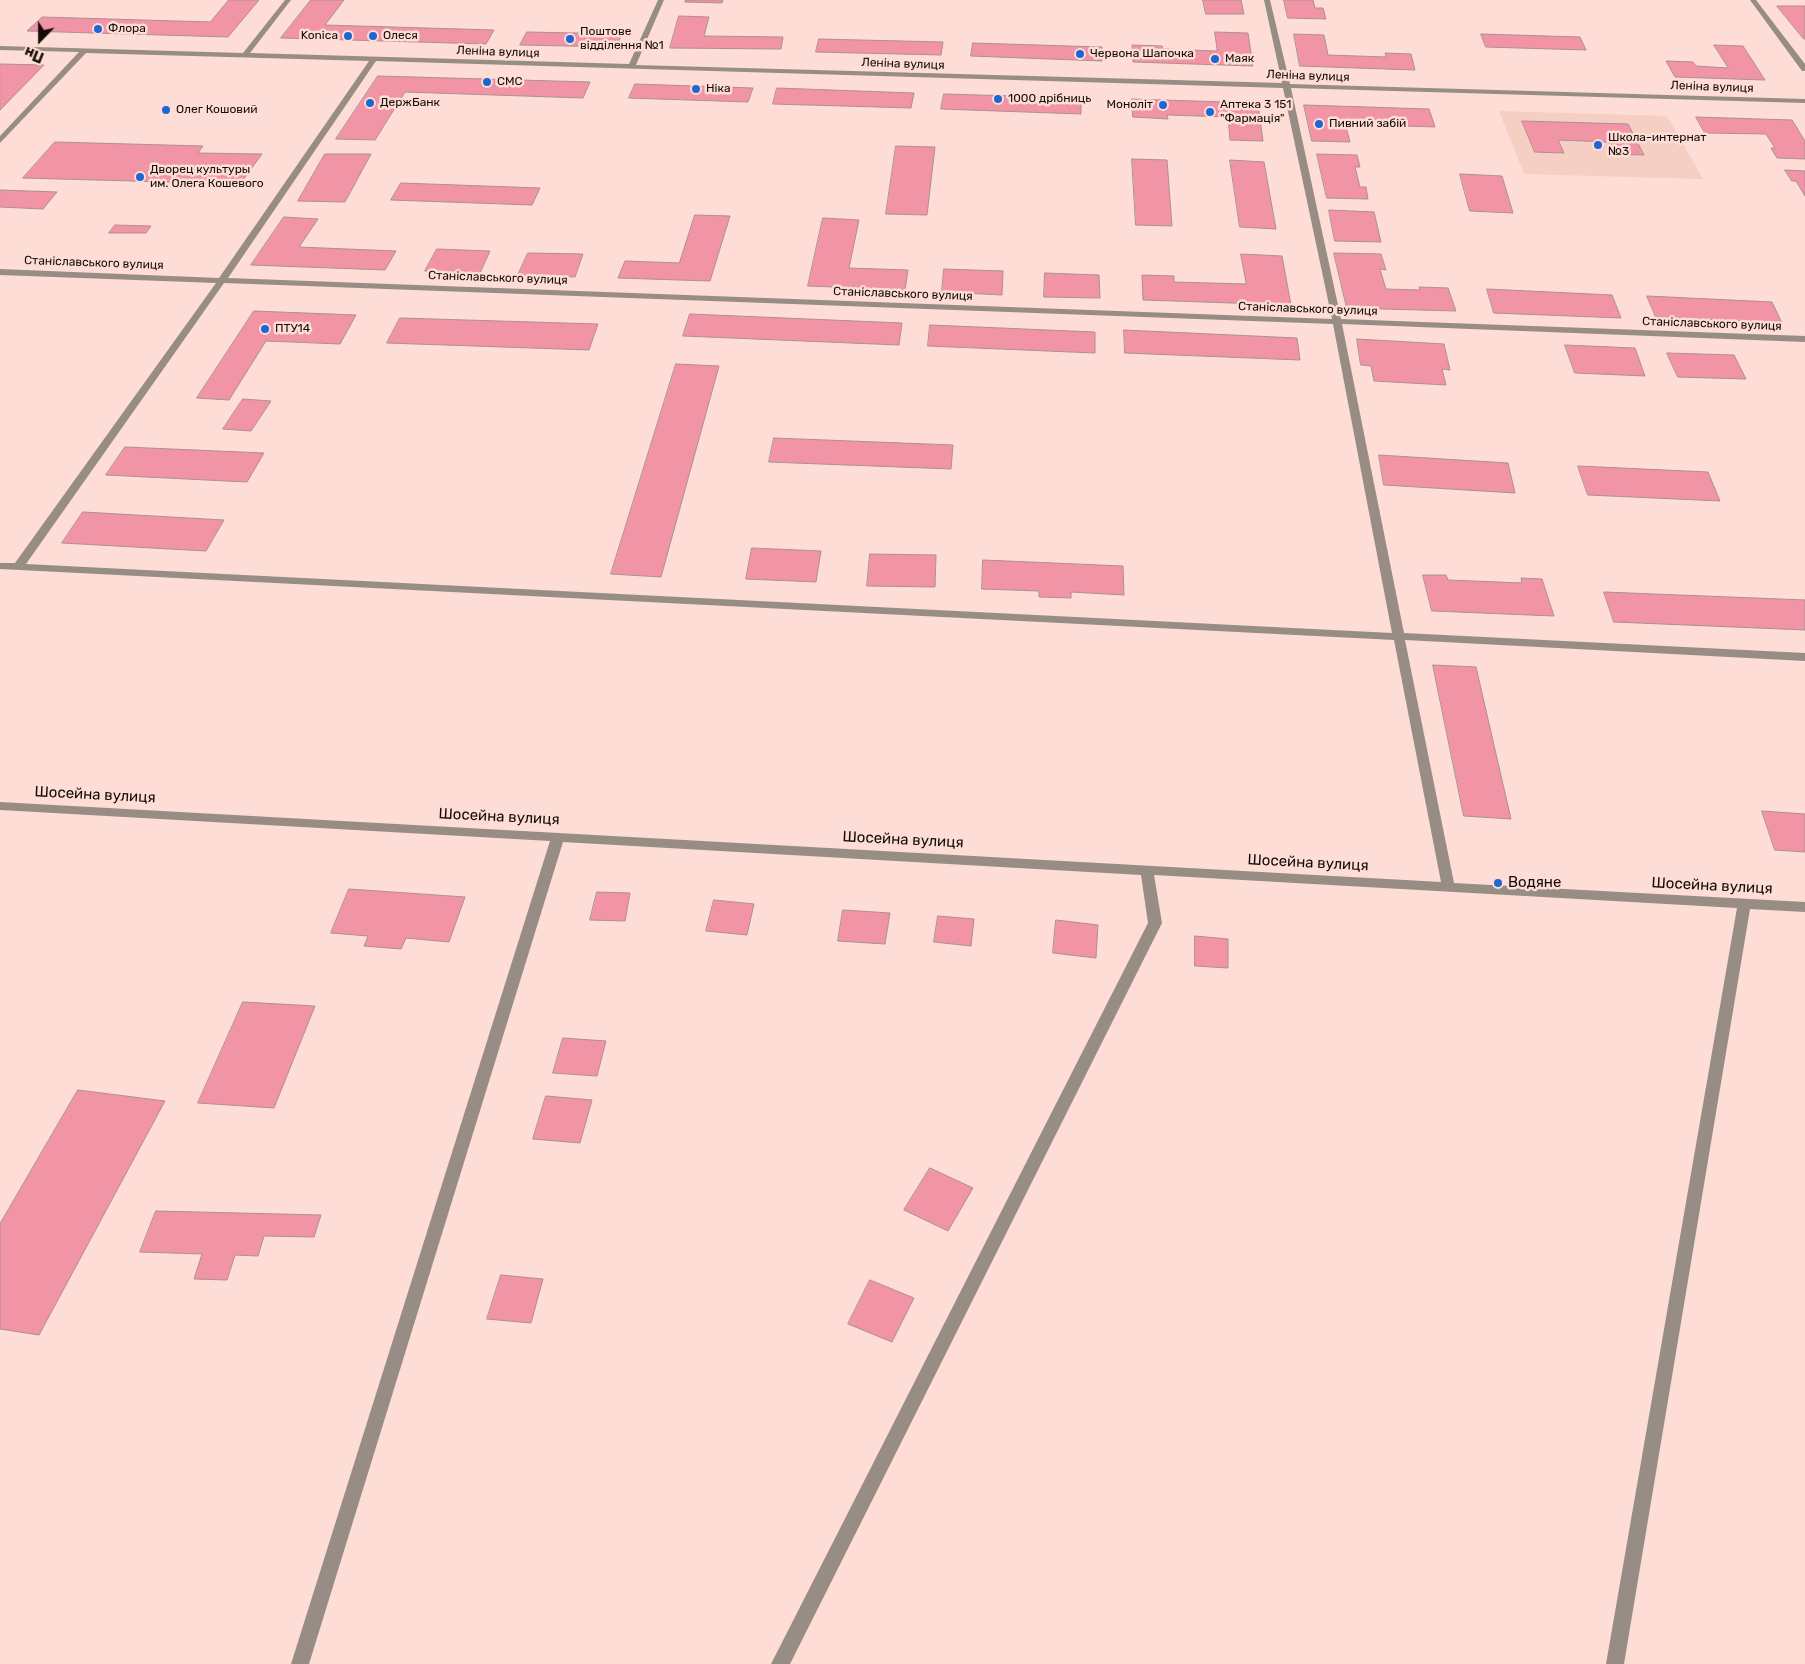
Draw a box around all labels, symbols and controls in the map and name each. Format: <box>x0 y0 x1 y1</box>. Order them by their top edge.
north arrow <box>15 15 65 65</box>
place label: Флора <box>108 22 146 36</box>
marker: Флора <box>92 23 104 35</box>
place label: Поштове відділення №1 <box>580 25 664 53</box>
place label: Konica <box>301 29 338 43</box>
place label: Олеся <box>383 29 418 43</box>
marker: Konica <box>342 30 354 42</box>
marker: Олеся <box>367 30 379 42</box>
marker: Поштове відділення №1 <box>564 33 576 45</box>
text: Пн <box>22 43 46 66</box>
street label: Леніна вулиця <box>456 43 540 61</box>
place label: Червона Шапочка <box>1090 47 1194 61</box>
marker: Червона Шапочка <box>1074 48 1086 60</box>
place label: Маяк <box>1225 52 1254 66</box>
marker: Маяк <box>1209 53 1221 65</box>
street label: Леніна вулиця <box>861 55 945 73</box>
street label: Леніна вулиця <box>1266 67 1350 85</box>
place label: СМС <box>497 75 523 89</box>
marker: СМС <box>481 76 493 88</box>
street label: Леніна вулиця <box>1670 78 1754 96</box>
place label: Ніка <box>706 82 731 96</box>
marker: Ніка <box>690 83 702 95</box>
place label: 1000 дрібниць <box>1008 92 1091 106</box>
marker: 1000 дрібниць <box>992 93 1004 105</box>
place label: ДержБанк <box>380 96 440 110</box>
marker: ДержБанк <box>364 97 376 109</box>
place label: Моноліт <box>1106 98 1153 112</box>
place label: Аптека 3 151 "Фармація" <box>1220 98 1291 126</box>
marker: Моноліт <box>1157 99 1169 111</box>
place label: Олег Кошовий <box>176 103 258 117</box>
marker: Олег Кошовий <box>160 104 172 116</box>
marker: Аптека 3 151 "Фармація" <box>1204 106 1216 118</box>
place label: Пивний забій <box>1329 117 1406 131</box>
marker: Пивний забій <box>1313 118 1325 130</box>
place label: Школа-интернат №3 <box>1608 131 1707 159</box>
marker: Школа-интернат №3 <box>1592 139 1604 151</box>
place label: Дворец культуры им. Олега Кошевого <box>150 163 264 191</box>
marker: Дворец культуры им. Олега Кошевого <box>134 171 146 183</box>
street label: Станіславського вулиця <box>24 253 164 273</box>
street label: Станіславського вулиця <box>428 268 568 288</box>
street label: Станіславського вулиця <box>833 284 973 304</box>
street label: Станіславського вулиця <box>1238 299 1378 319</box>
street label: Станіславського вулиця <box>1642 314 1782 334</box>
place label: ПТУ14 <box>275 322 310 336</box>
marker: ПТУ14 <box>259 323 271 335</box>
street label: Шосейна вулиця <box>34 783 156 807</box>
street label: Шосейна вулиця <box>438 805 560 829</box>
street label: Шосейна вулиця <box>842 828 964 852</box>
street label: Шосейна вулиця <box>1247 851 1369 875</box>
place label: Водяне <box>1508 874 1561 892</box>
street label: Шосейна вулиця <box>1651 874 1773 898</box>
marker: Водяне <box>1492 877 1504 889</box>

